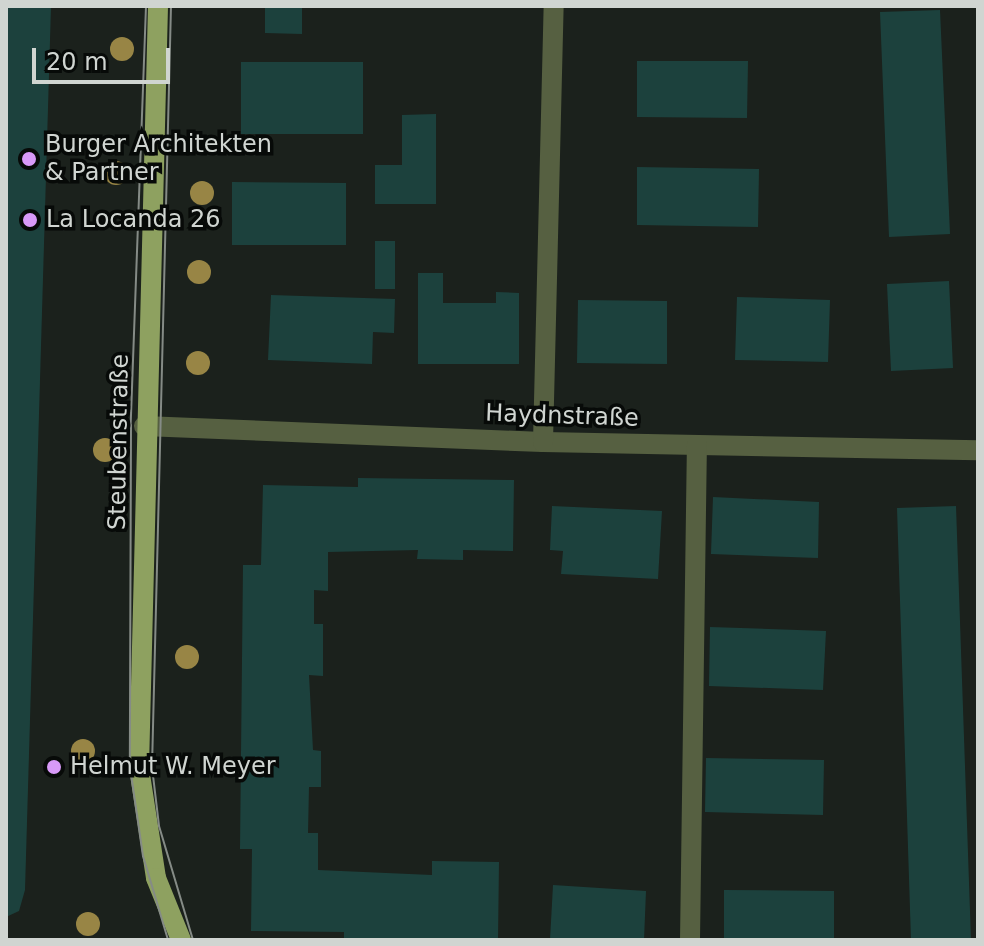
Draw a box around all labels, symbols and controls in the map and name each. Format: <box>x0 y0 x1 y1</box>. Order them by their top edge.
scale bar <box>36 32 174 82</box>
text: 20 m <box>46 48 108 76</box>
place label: Burger Architekten & Partner <box>45 131 272 187</box>
marker: Burger Architekten & Partner <box>20 150 38 168</box>
place label: La Locanda 26 <box>46 206 221 234</box>
marker: La Locanda 26 <box>21 211 39 229</box>
street label: Steubenstraße <box>103 354 135 530</box>
street label: Haydnstraße <box>485 399 639 433</box>
place label: Helmut W. Meyer <box>70 753 276 781</box>
marker: Helmut W. Meyer <box>45 758 63 776</box>

